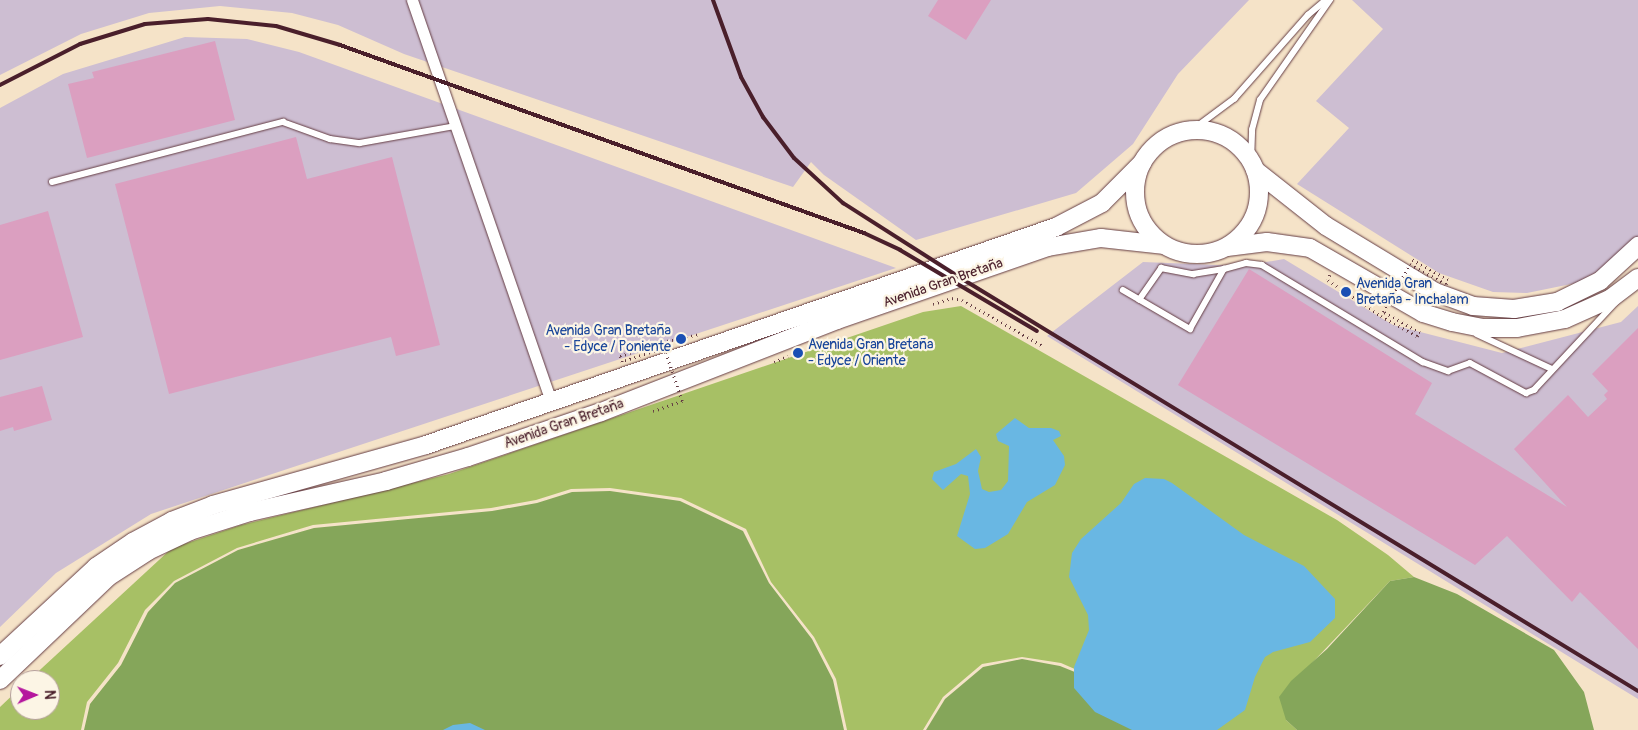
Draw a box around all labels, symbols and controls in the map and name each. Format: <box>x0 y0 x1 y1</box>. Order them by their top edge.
street label: Avenida Gran Bretaña <box>881 255 1005 311</box>
place label: Avenida Gran Bretaña - Inchalam <box>1356 276 1469 308</box>
marker: Avenida Gran Bretaña - Inchalam <box>1340 286 1352 298</box>
place label: Avenida Gran Bretaña - Edyce / Poniente <box>545 323 671 356</box>
marker: Avenida Gran Bretaña - Edyce / Poniente <box>675 333 687 345</box>
place label: Avenida Gran Bretaña - Edyce / Oriente <box>808 337 934 370</box>
marker: Avenida Gran Bretaña - Edyce / Oriente <box>792 347 804 359</box>
street label: Avenida Gran Bretaña <box>502 396 626 452</box>
north arrow <box>10 670 60 720</box>
text: N <box>41 690 58 700</box>

